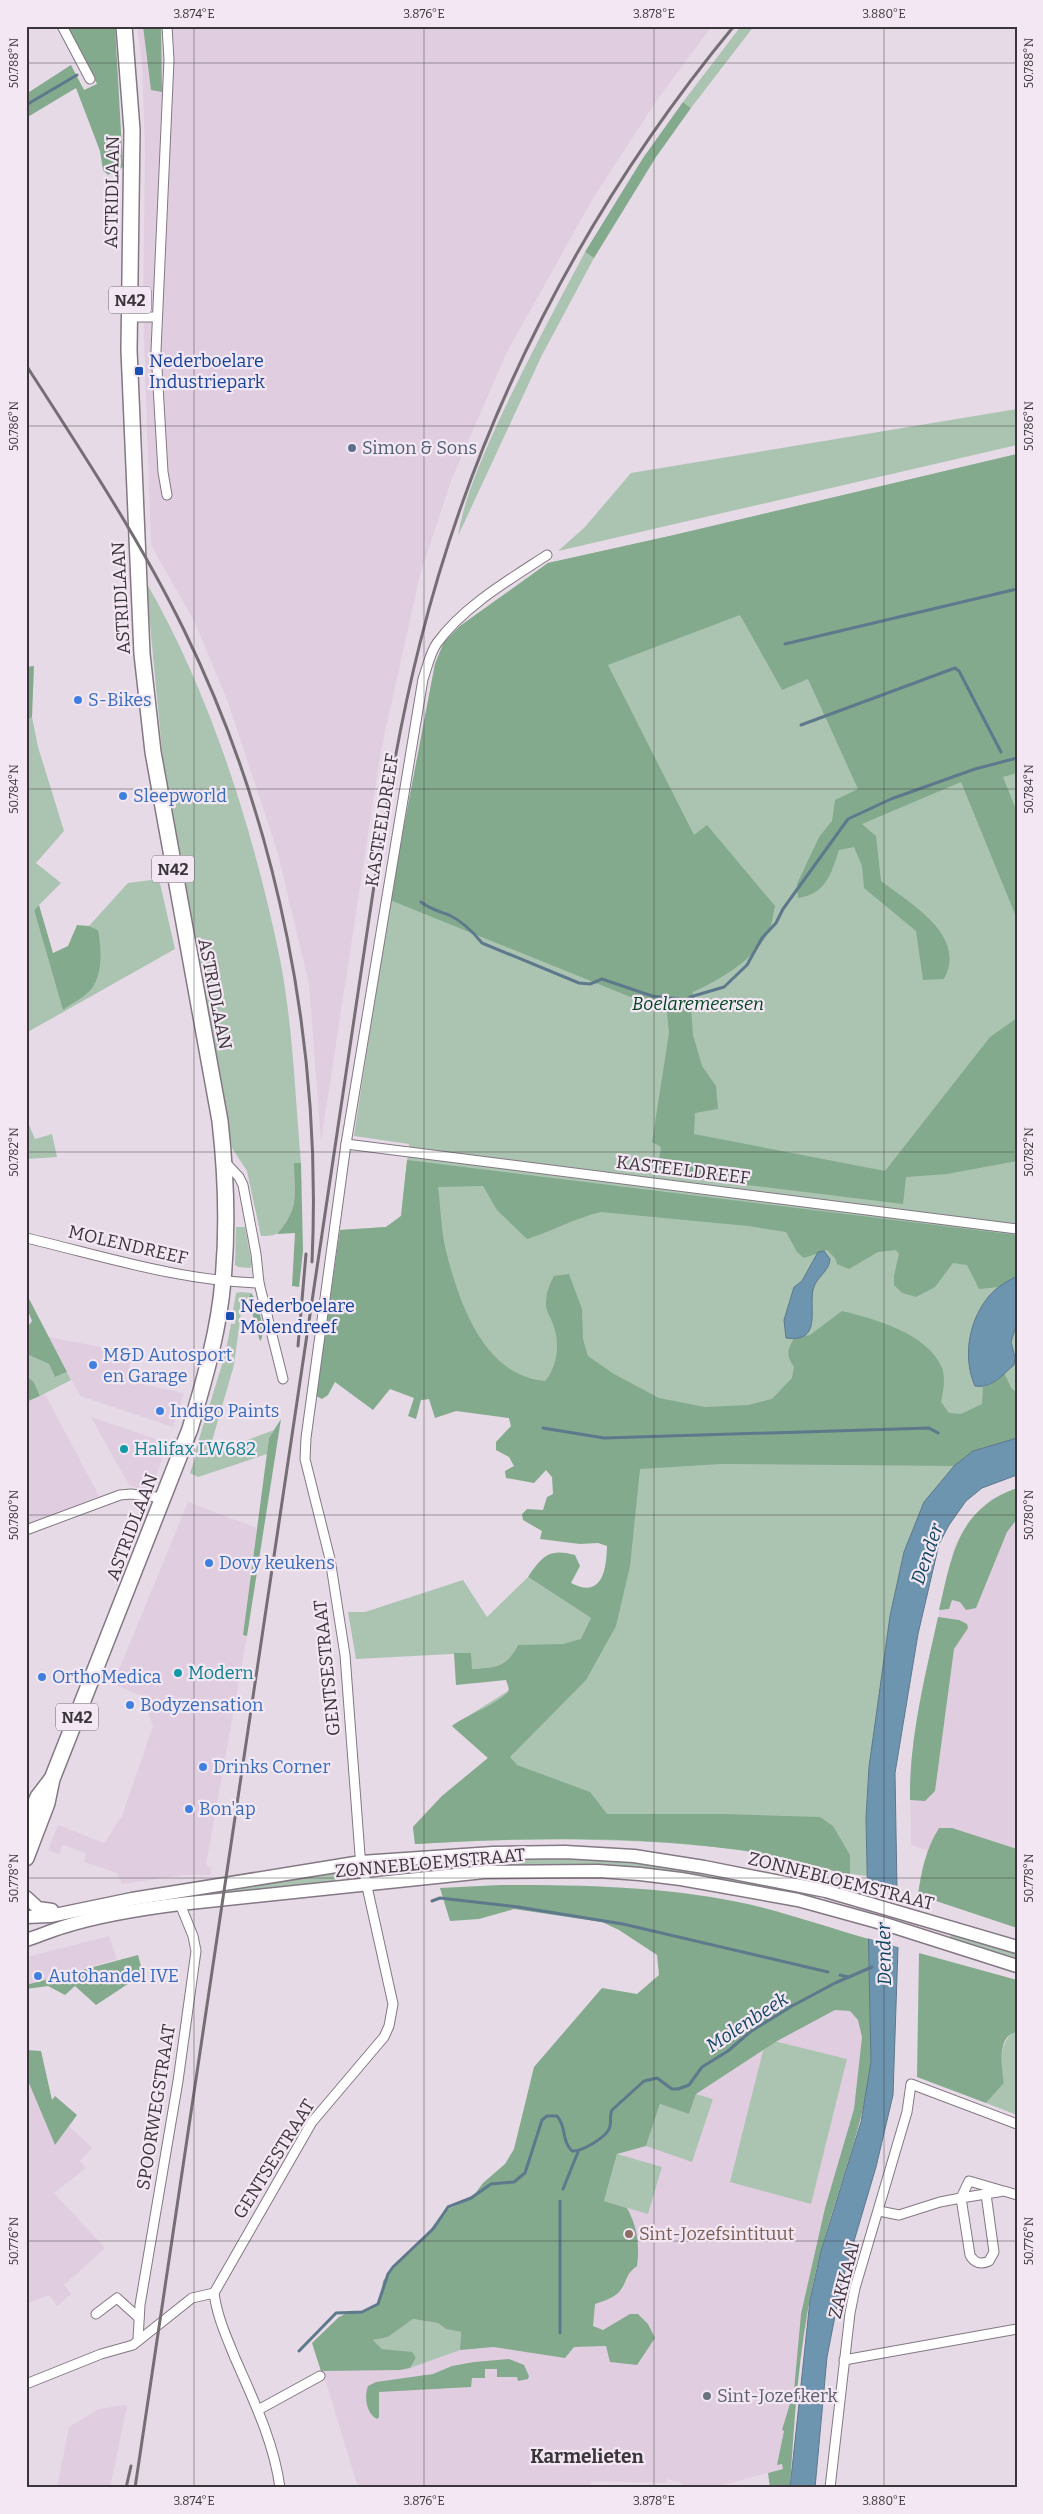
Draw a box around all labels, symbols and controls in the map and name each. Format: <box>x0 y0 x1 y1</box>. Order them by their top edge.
text: 3.874°E <box>173 7 215 21</box>
text: 3.876°E <box>403 7 445 21</box>
text: 3.878°E <box>633 7 675 21</box>
text: 3.880°E <box>862 7 906 21</box>
text: 50.788°N <box>7 37 21 88</box>
text: 50.788°N <box>1022 37 1036 88</box>
street label: ASTRIDLAAN <box>100 135 124 249</box>
road number: N42 <box>109 286 151 314</box>
place label: Nederboelare Industriepark <box>149 350 266 393</box>
marker: Nederboelare Industriepark <box>133 365 145 377</box>
text: 50.786°N <box>7 401 21 451</box>
text: 50.786°N <box>1022 401 1036 451</box>
place label: Simon & Sons <box>362 437 477 459</box>
marker: Simon & Sons <box>346 442 358 454</box>
street label: ASTRIDLAAN <box>107 541 135 655</box>
place label: S-Bikes <box>88 689 152 711</box>
marker: S-Bikes <box>72 694 84 706</box>
street label: KASTEELDREEF <box>361 752 403 888</box>
text: 50.784°N <box>7 764 21 814</box>
text: 50.784°N <box>1022 764 1036 814</box>
place label: Sleepworld <box>133 785 227 807</box>
marker: Sleepworld <box>117 790 129 802</box>
road number: N42 <box>152 856 194 882</box>
street label: ASTRIDLAAN <box>193 937 237 1051</box>
park label: Boelaremeersen <box>632 993 764 1015</box>
text: 50.782°N <box>7 1127 21 1177</box>
text: 50.782°N <box>1022 1127 1036 1177</box>
street label: KASTEELDREEF <box>615 1151 751 1189</box>
street label: MOLENDREEF <box>66 1221 190 1269</box>
place label: Nederboelare Molendreef <box>240 1295 355 1338</box>
marker: Nederboelare Molendreef <box>224 1310 236 1322</box>
place label: M&D Autosport en Garage <box>103 1344 233 1387</box>
marker: M&D Autosport en Garage <box>87 1359 99 1371</box>
place label: Indigo Paints <box>170 1400 279 1422</box>
marker: Indigo Paints <box>154 1405 166 1417</box>
place label: Halifax LW682 <box>134 1438 256 1460</box>
marker: Halifax LW682 <box>118 1443 130 1455</box>
street label: ASTRIDLAAN <box>102 1470 162 1584</box>
text: 50.780°N <box>7 1489 21 1540</box>
text: 50.780°N <box>1022 1489 1036 1540</box>
water label: Dender <box>906 1519 949 1587</box>
place label: Dovy keukens <box>219 1552 335 1574</box>
marker: Dovy keukens <box>203 1557 215 1569</box>
street label: GENTSESTRAAT <box>309 1598 345 1737</box>
place label: Modern <box>188 1662 254 1684</box>
place label: OrthoMedica <box>52 1666 161 1688</box>
marker: Modern <box>172 1667 184 1679</box>
marker: OrthoMedica <box>36 1671 48 1683</box>
place label: Bodyzensation <box>140 1694 264 1716</box>
marker: Bodyzensation <box>124 1699 136 1711</box>
road number: N42 <box>56 1704 98 1730</box>
place label: Drinks Corner <box>213 1756 330 1778</box>
marker: Drinks Corner <box>197 1761 209 1773</box>
place label: Bon'ap <box>199 1798 256 1820</box>
marker: Bon'ap <box>183 1803 195 1815</box>
street label: ZONNEBLOEMSTRAAT <box>334 1844 527 1882</box>
street label: ZONNEBLOEMSTRAAT <box>746 1847 937 1915</box>
text: 50.778°N <box>7 1853 21 1903</box>
text: 50.778°N <box>1022 1853 1036 1903</box>
water label: Dender <box>872 1921 896 1986</box>
place label: Autohandel IVE <box>48 1965 179 1987</box>
marker: Autohandel IVE <box>32 1970 44 1982</box>
water label: Molenbeek <box>702 1987 793 2057</box>
street label: SPOORWEGSTRAAT <box>132 2022 180 2191</box>
street label: GENTSESTRAAT <box>228 2095 320 2223</box>
text: 50.776°N <box>7 2216 21 2265</box>
text: 50.776°N <box>1022 2216 1036 2265</box>
place label: Sint-Jozefsintituut <box>639 2223 795 2245</box>
marker: Sint-Jozefsintituut <box>623 2228 635 2240</box>
street label: ZAKKAAI <box>824 2239 864 2321</box>
place label: Sint-Jozefkerk <box>717 2385 839 2407</box>
marker: Sint-Jozefkerk <box>701 2390 713 2402</box>
district label: Karmelieten <box>530 2445 644 2468</box>
text: 3.874°E <box>173 2494 215 2508</box>
text: 3.876°E <box>403 2494 445 2508</box>
text: 3.878°E <box>633 2494 675 2508</box>
text: 3.880°E <box>862 2494 906 2508</box>

